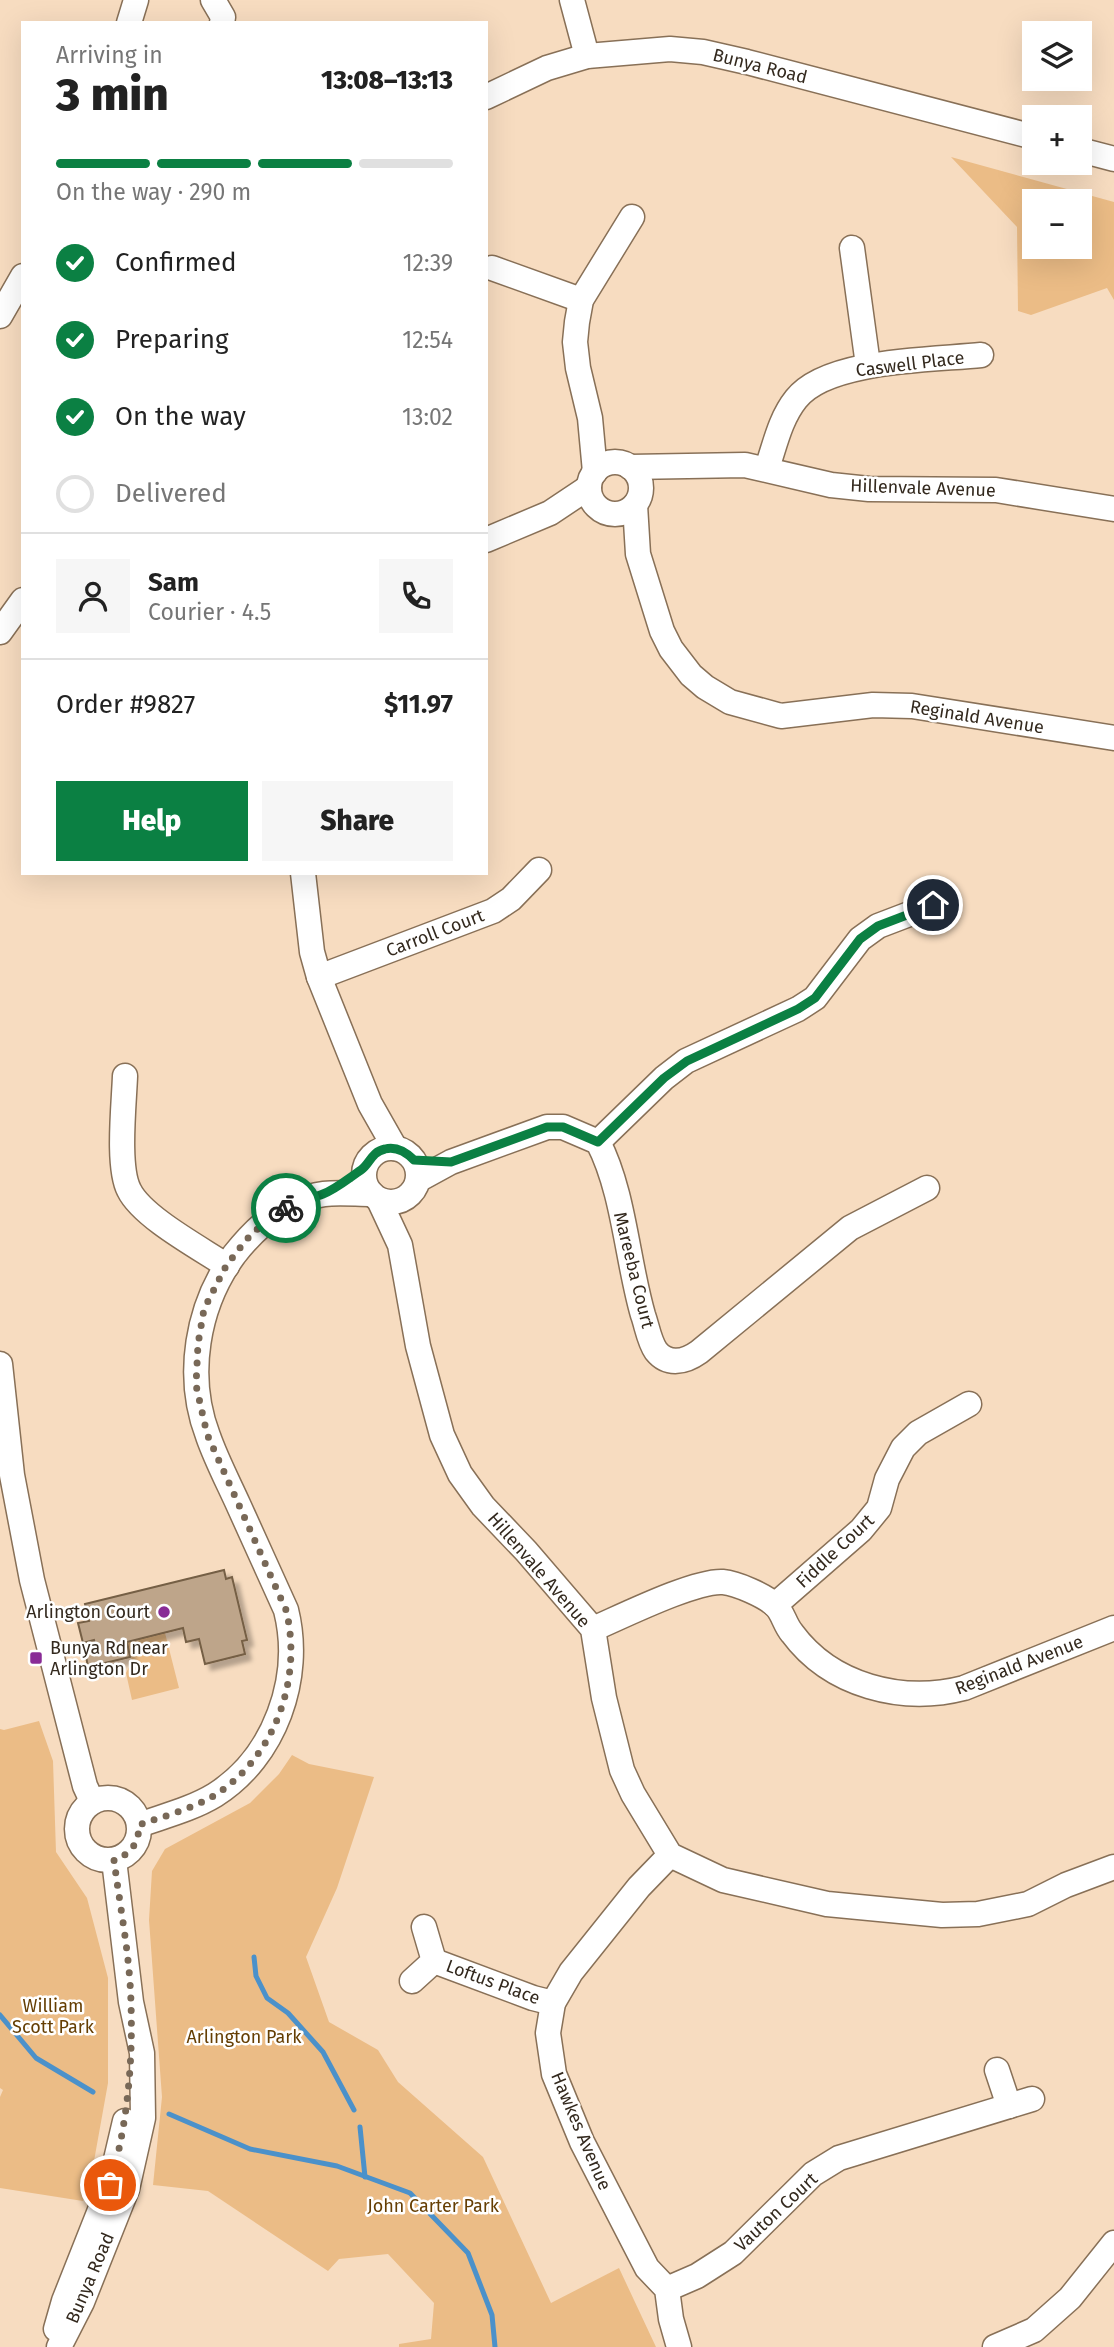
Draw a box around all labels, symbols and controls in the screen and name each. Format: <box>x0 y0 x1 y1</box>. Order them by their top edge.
map controls <box>1022 21 1092 259</box>
button: layers <box>1022 21 1092 91</box>
text: Arriving in <box>56 41 163 69</box>
street label: Bunya Road <box>711 44 809 88</box>
text: 13:08–13:13 <box>321 65 453 96</box>
text: 3 min <box>56 67 169 122</box>
button: + <box>1022 105 1092 175</box>
text: On the way · 290 m <box>56 178 251 206</box>
button: − <box>1022 189 1092 259</box>
icon: check <box>56 244 94 282</box>
text: Confirmed <box>115 247 236 278</box>
text: 12:39 <box>403 249 453 277</box>
icon: check <box>56 321 94 359</box>
text: Preparing <box>115 324 228 355</box>
text: 12:54 <box>402 326 453 354</box>
street label: Caswell Place <box>854 346 966 382</box>
icon: check <box>56 398 94 436</box>
text: On the way <box>115 401 246 432</box>
text: 13:02 <box>402 403 453 431</box>
street label: Hillenvale Avenue <box>850 474 996 502</box>
text: Delivered <box>115 478 227 509</box>
button: person <box>56 559 130 633</box>
button: phone <box>379 559 453 633</box>
text: Sam <box>148 567 199 598</box>
text: Courier · 4.5 <box>148 598 271 626</box>
text: Order #9827 <box>56 689 195 720</box>
text: $11.97 <box>384 689 453 720</box>
street label: Reginald Avenue <box>908 696 1046 738</box>
button: Help <box>56 781 248 861</box>
button: Share <box>262 781 453 861</box>
pin <box>903 875 963 935</box>
icon: home <box>914 886 952 924</box>
street label: Carroll Court <box>383 904 487 962</box>
courier <box>251 1173 321 1243</box>
icon: bike <box>267 1189 305 1227</box>
street label: Mareeba Court <box>609 1210 659 1331</box>
street label: Hillenvale Avenue <box>483 1508 595 1632</box>
street label: Fiddle Court <box>791 1509 879 1593</box>
place label: Arlington Court <box>26 1601 150 1623</box>
marker: Arlington Court <box>156 1604 172 1620</box>
street label: Reginald Avenue <box>952 1630 1086 1700</box>
place label: Bunya Rd near Arlington Dr <box>50 1637 168 1680</box>
marker: Bunya Rd near Arlington Dr <box>28 1650 44 1666</box>
street label: Loftus Place <box>443 1955 543 2009</box>
park label: William Scott Park <box>12 1995 95 2038</box>
park label: Arlington Park <box>186 2026 302 2048</box>
street label: Hawkes Avenue <box>546 2068 616 2194</box>
pin <box>80 2155 140 2215</box>
icon: bag <box>91 2166 129 2204</box>
street label: Vauton Court <box>730 2168 823 2256</box>
park label: John Carter Park <box>367 2195 500 2217</box>
street label: Bunya Road <box>61 2229 119 2327</box>

